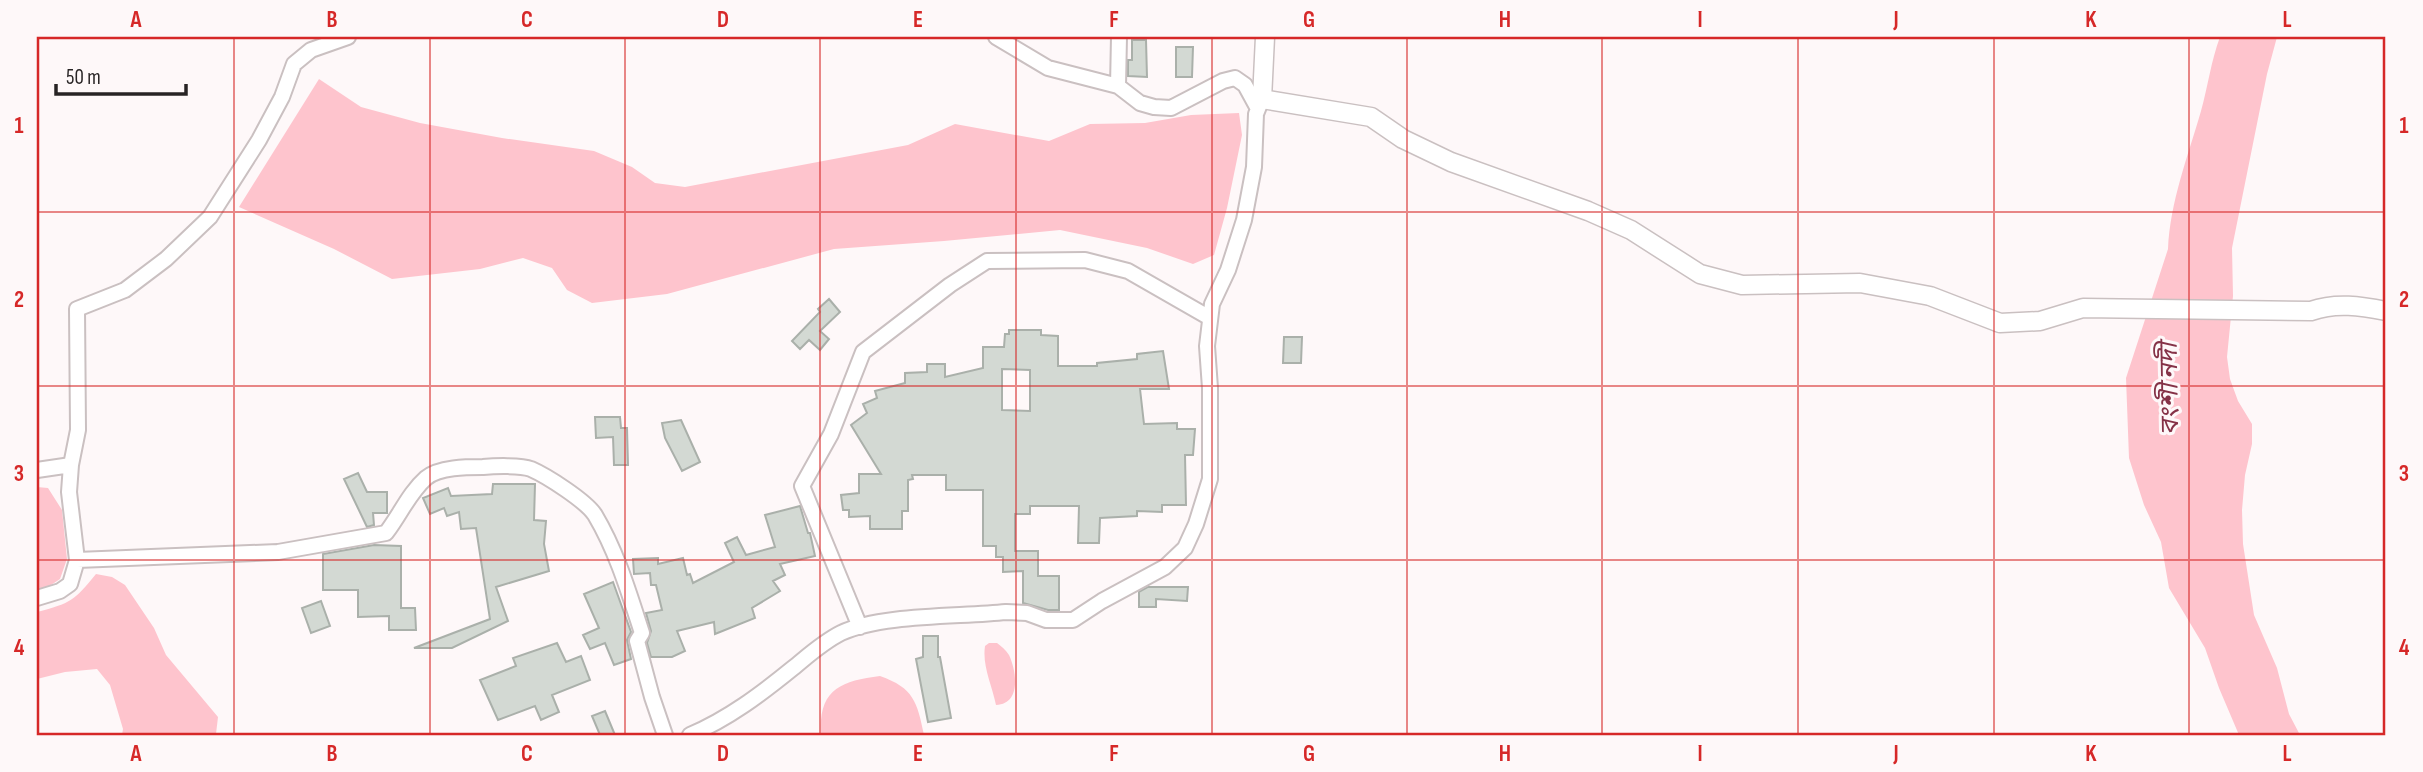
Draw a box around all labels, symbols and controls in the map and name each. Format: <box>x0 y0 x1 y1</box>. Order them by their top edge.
text: A <box>130 6 143 34</box>
text: B <box>327 6 338 34</box>
text: C <box>521 6 533 34</box>
text: D <box>717 6 729 34</box>
text: E <box>913 6 923 34</box>
text: F <box>1109 6 1119 34</box>
text: G <box>1303 6 1315 34</box>
text: H <box>1499 6 1511 34</box>
text: I <box>1697 6 1703 34</box>
text: J <box>1892 6 1899 34</box>
text: K <box>2085 6 2097 34</box>
text: L <box>2282 6 2292 34</box>
scale bar <box>56 52 186 96</box>
text: 50 m <box>66 65 101 90</box>
text: 1 <box>14 112 24 140</box>
text: 1 <box>2399 112 2409 140</box>
text: 2 <box>14 286 24 314</box>
text: 2 <box>2399 286 2409 314</box>
water label: বংশী নদী <box>2153 337 2186 436</box>
text: 3 <box>14 460 24 488</box>
text: 3 <box>2399 460 2409 488</box>
text: 4 <box>14 634 25 662</box>
text: 4 <box>2399 634 2410 662</box>
text: A <box>130 740 143 768</box>
text: B <box>327 740 338 768</box>
text: C <box>521 740 533 768</box>
text: D <box>717 740 729 768</box>
text: E <box>913 740 923 768</box>
text: F <box>1109 740 1119 768</box>
text: G <box>1303 740 1315 768</box>
text: H <box>1499 740 1511 768</box>
text: I <box>1697 740 1703 768</box>
text: J <box>1892 740 1899 768</box>
text: K <box>2085 740 2097 768</box>
text: L <box>2282 740 2292 768</box>

